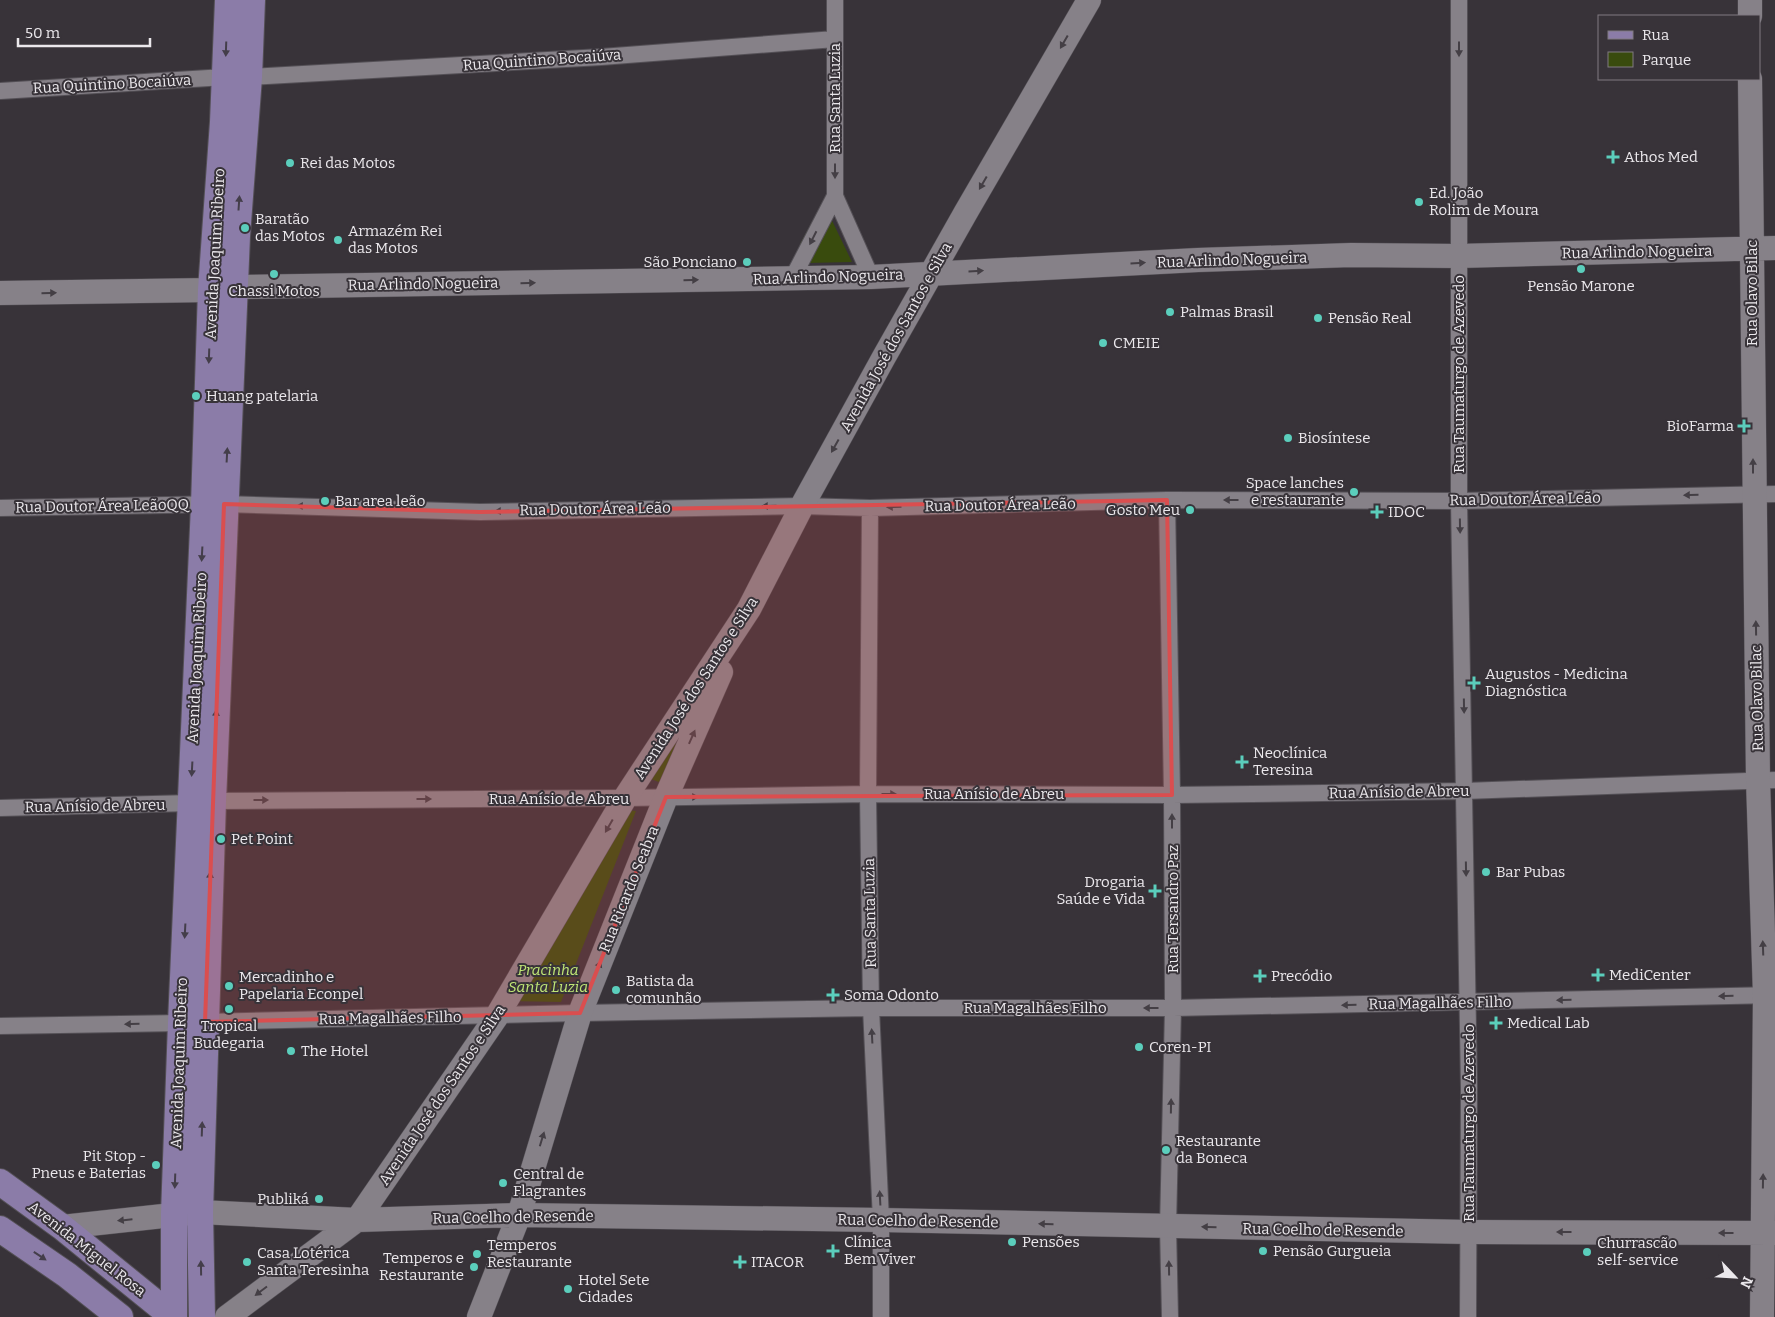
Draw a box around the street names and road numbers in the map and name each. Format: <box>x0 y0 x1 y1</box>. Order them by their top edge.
street label: Rua Santa Luzia <box>826 43 844 153</box>
street label: Rua Quintino Bocaiúva <box>462 45 622 75</box>
street label: Rua Quintino Bocaiúva <box>32 71 192 97</box>
street label: Avenida Joaquim Ribeiro <box>202 168 228 340</box>
street label: Avenida José dos Santos e Silva <box>836 239 956 435</box>
street label: Rua Olavo Bilac <box>1743 240 1761 346</box>
street label: Rua Arlindo Nogueira <box>1562 242 1712 262</box>
street label: Rua Arlindo Nogueira <box>1156 248 1308 272</box>
street label: Rua Arlindo Nogueira <box>752 265 904 289</box>
street label: Rua Arlindo Nogueira <box>348 274 498 294</box>
street label: Rua Taumaturgo de Azevedo <box>1450 275 1468 473</box>
street label: Rua Doutor Área Leão <box>1449 489 1601 509</box>
street label: Rua Doutor Área LeãoQQ <box>15 495 191 517</box>
street label: Rua Doutor Área Leão <box>924 495 1076 515</box>
street label: Rua Doutor Área Leão <box>519 499 671 519</box>
street label: Avenida Joaquim Ribeiro <box>184 572 210 744</box>
street label: Avenida José dos Santos e Silva <box>630 594 762 782</box>
street label: Rua Olavo Bilac <box>1747 644 1767 751</box>
street label: Rua Anísio de Abreu <box>1329 782 1469 802</box>
street label: Rua Anísio de Abreu <box>924 785 1064 803</box>
street label: Rua Anísio de Abreu <box>489 790 629 808</box>
street label: Rua Anísio de Abreu <box>25 796 165 816</box>
street label: Rua Ricardo Seabra <box>595 823 663 955</box>
street label: Rua Tersandro Paz <box>1164 845 1182 973</box>
street label: Rua Santa Luzia <box>860 858 880 968</box>
street label: Avenida Joaquim Ribeiro <box>167 977 191 1149</box>
street label: Rua Magalhães Filho <box>1368 993 1512 1013</box>
street label: Rua Magalhães Filho <box>963 999 1107 1017</box>
street label: Avenida José dos Santos e Silva <box>375 1001 509 1189</box>
street label: Rua Magalhães Filho <box>318 1008 462 1028</box>
street label: Rua Taumaturgo de Azevedo <box>1460 1024 1478 1222</box>
street label: Avenida Miguel Rosa <box>25 1198 149 1300</box>
street label: Rua Coelho de Resende <box>432 1207 594 1227</box>
street label: Rua Coelho de Resende <box>837 1211 999 1231</box>
street label: Rua Coelho de Resende <box>1242 1220 1404 1240</box>

